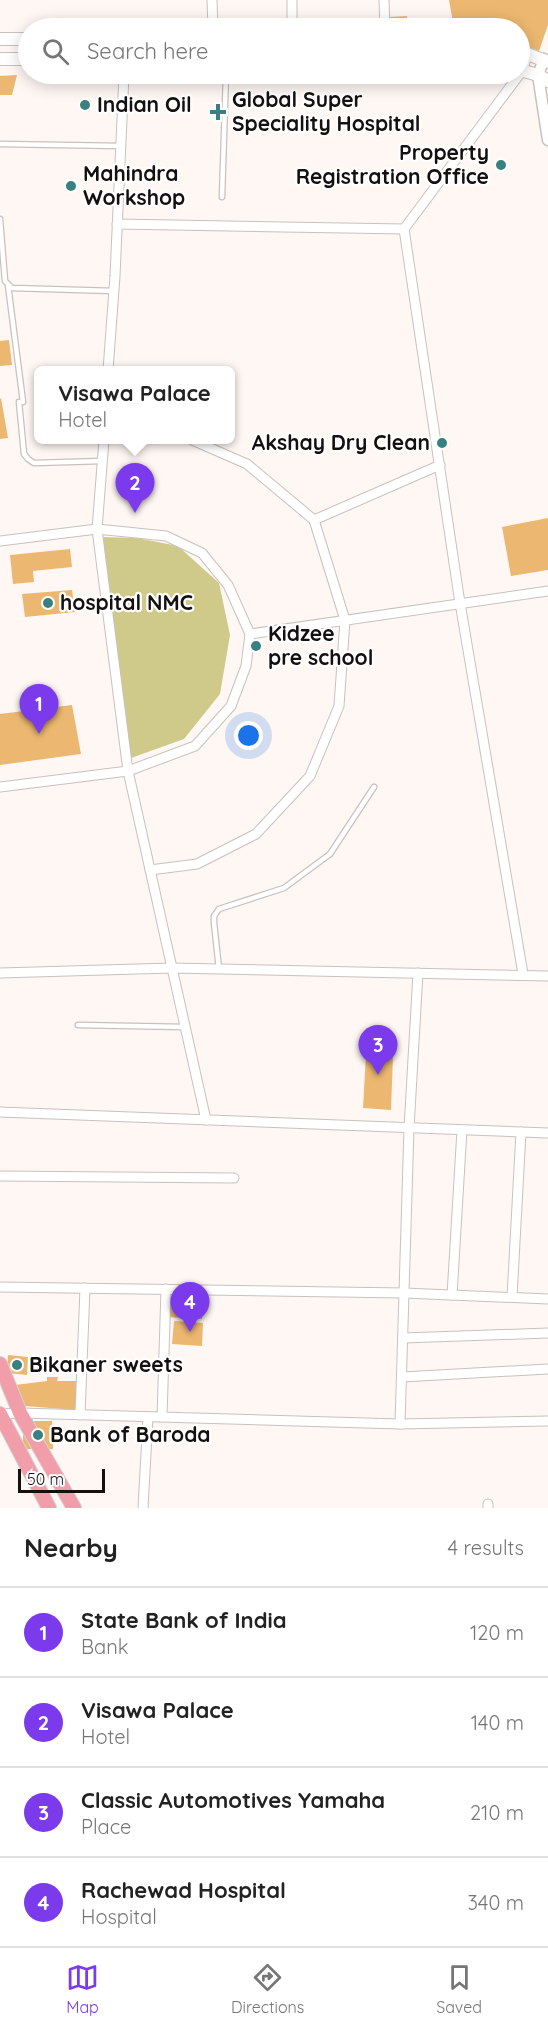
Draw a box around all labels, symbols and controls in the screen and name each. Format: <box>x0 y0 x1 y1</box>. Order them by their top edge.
search box <box>18 18 530 84</box>
icon: search <box>39 35 72 68</box>
text: Search here <box>87 37 208 65</box>
place label: Global Super Speciality Hospital <box>232 86 421 136</box>
place label: Indian Oil <box>97 91 192 117</box>
marker: Indian Oil <box>78 98 92 112</box>
marker: Global Super Speciality Hospital <box>209 103 227 121</box>
place label: Property Registration Office <box>296 139 489 189</box>
marker: Property Registration Office <box>494 158 508 172</box>
place label: Mahindra Workshop <box>83 160 185 210</box>
marker: Mahindra Workshop <box>64 179 78 193</box>
popup <box>34 366 235 444</box>
text: Visawa Palace <box>58 379 211 407</box>
text: Hotel <box>58 407 107 432</box>
place label: Akshay Dry Clean <box>252 429 430 455</box>
marker: Akshay Dry Clean <box>435 436 449 450</box>
pin: 2 <box>116 464 154 513</box>
place label: hospital NMC <box>60 589 193 615</box>
marker: hospital NMC <box>41 596 55 610</box>
place label: Kidzee pre school <box>268 620 373 670</box>
marker: Kidzee pre school <box>249 639 263 653</box>
pin: 1 <box>20 684 58 734</box>
your location <box>234 721 263 750</box>
pin: 3 <box>358 1026 398 1075</box>
pin: 4 <box>170 1282 210 1332</box>
place label: Bikaner sweets <box>29 1351 183 1377</box>
marker: Bikaner sweets <box>10 1358 24 1372</box>
place label: Bank of Baroda <box>50 1421 211 1447</box>
marker: Bank of Baroda <box>31 1428 45 1442</box>
scale bar <box>18 1466 105 1494</box>
text: 50 m <box>27 1469 64 1489</box>
text: Nearby <box>24 1531 118 1564</box>
text: 4 results <box>448 1535 524 1560</box>
text: State Bank of India <box>81 1606 286 1634</box>
text: 1 <box>40 1620 47 1645</box>
text: 120 m <box>470 1620 524 1645</box>
text: Bank <box>81 1634 128 1659</box>
text: Visawa Palace <box>81 1696 234 1724</box>
text: 2 <box>38 1710 49 1735</box>
text: 140 m <box>471 1710 524 1735</box>
text: Hotel <box>81 1724 130 1749</box>
text: Classic Automotives Yamaha <box>81 1786 385 1814</box>
text: 3 <box>38 1800 49 1825</box>
text: 210 m <box>470 1800 524 1825</box>
text: Place <box>81 1814 131 1839</box>
text: Rachewad Hospital <box>81 1876 286 1904</box>
text: 4 <box>38 1890 49 1915</box>
text: 340 m <box>467 1890 524 1915</box>
text: Hospital <box>81 1904 157 1929</box>
tab: Map <box>66 1961 99 2017</box>
tab: Directions <box>231 1961 304 2017</box>
tab: Saved <box>436 1961 482 2017</box>

